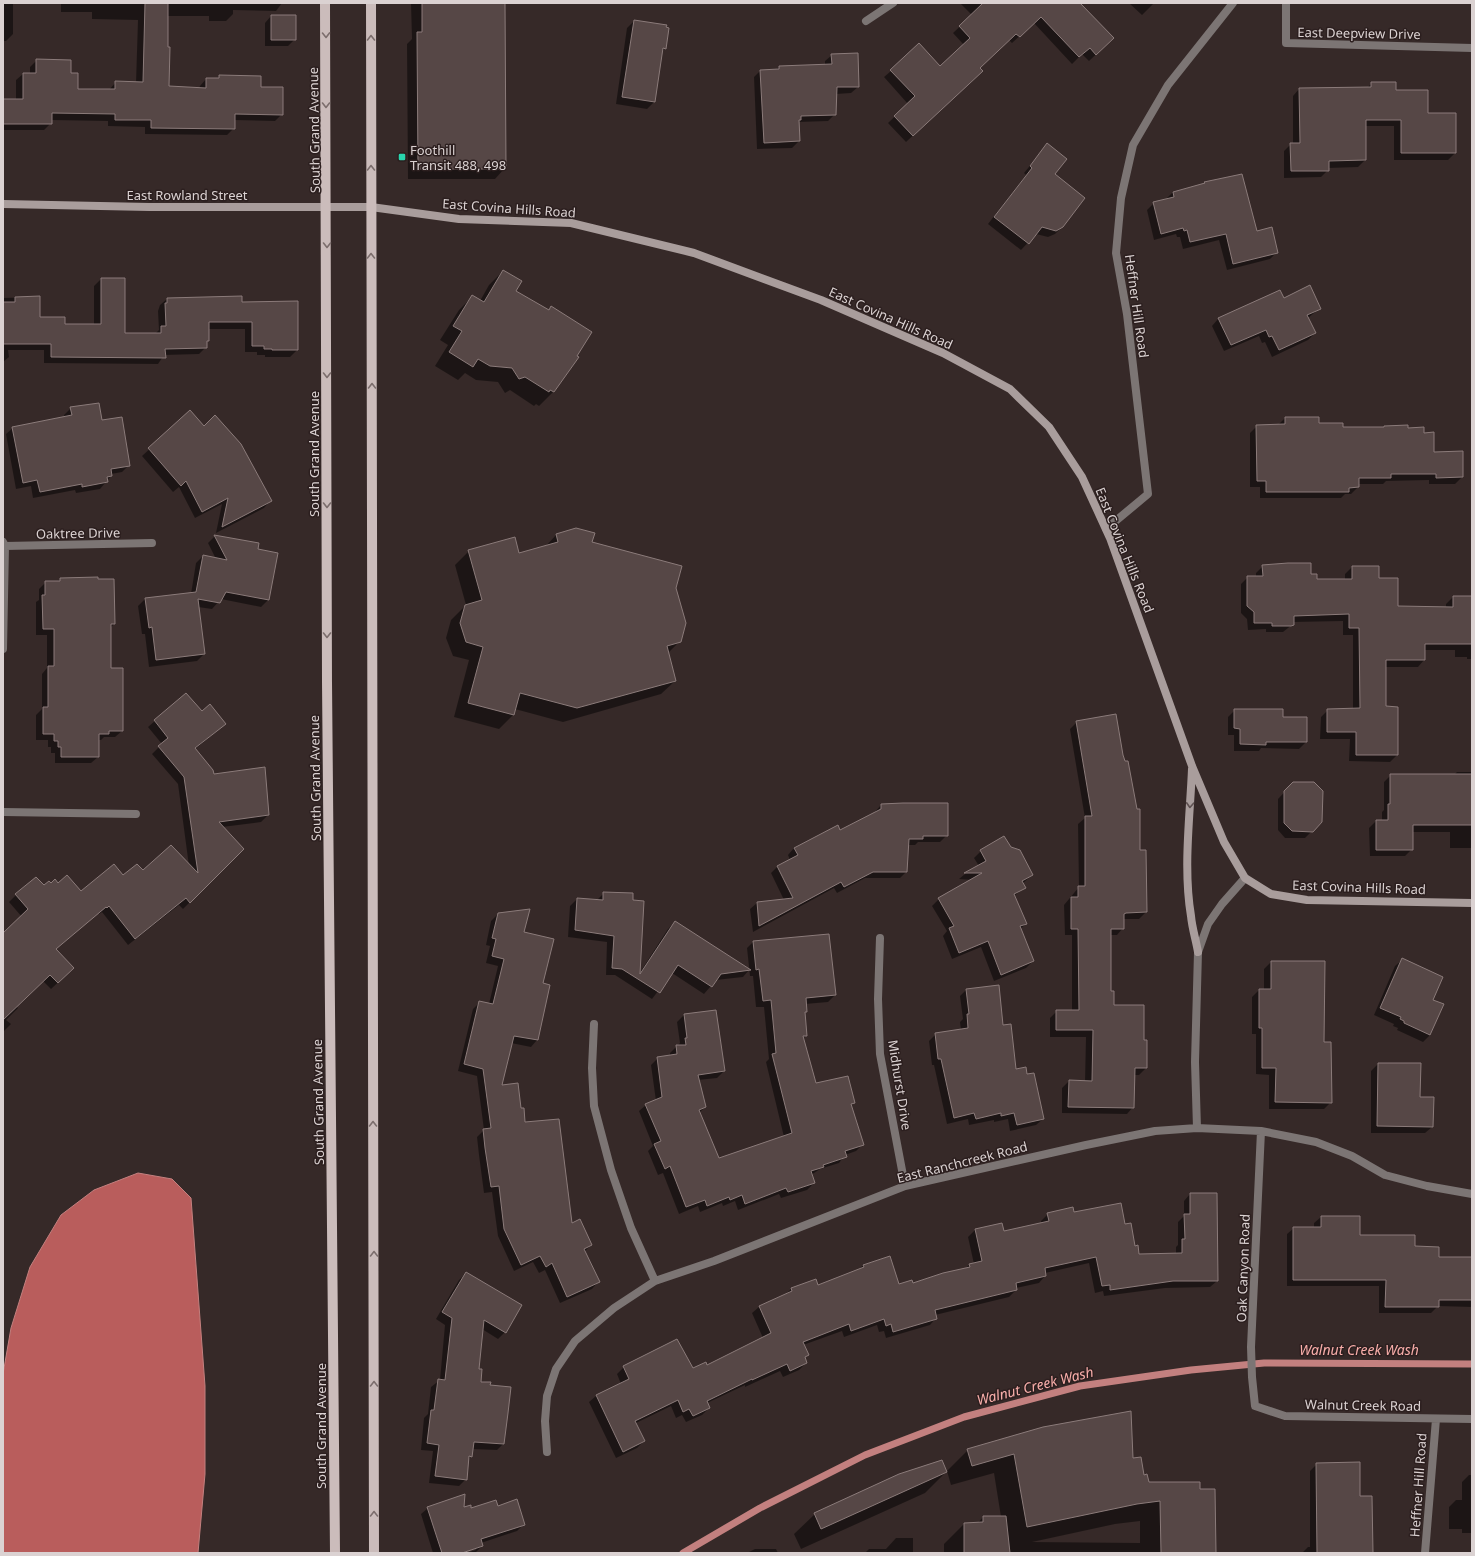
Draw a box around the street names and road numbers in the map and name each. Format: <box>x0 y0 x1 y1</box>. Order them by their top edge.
street label: East Deepview Drive <box>1297 23 1421 43</box>
street label: South Grand Avenue <box>304 67 324 193</box>
street label: East Rowland Street <box>126 186 248 204</box>
street label: East Covina Hills Road <box>442 194 576 222</box>
street label: Heffner Hill Road <box>1121 253 1153 359</box>
street label: East Covina Hills Road <box>826 283 956 353</box>
street label: South Grand Avenue <box>305 391 323 517</box>
street label: East Covina Hills Road <box>1092 485 1158 615</box>
street label: Oaktree Drive <box>36 523 120 543</box>
street label: South Grand Avenue <box>305 715 325 841</box>
street label: East Covina Hills Road <box>1292 876 1426 898</box>
street label: South Grand Avenue <box>308 1039 328 1165</box>
street label: Midhurst Drive <box>884 1039 916 1131</box>
street label: East Ranchcreek Road <box>895 1137 1029 1187</box>
street label: Oak Canyon Road <box>1232 1213 1254 1323</box>
street label: South Grand Avenue <box>312 1363 330 1489</box>
street label: Walnut Creek Road <box>1305 1395 1421 1415</box>
street label: Heffner Hill Road <box>1405 1432 1431 1538</box>

